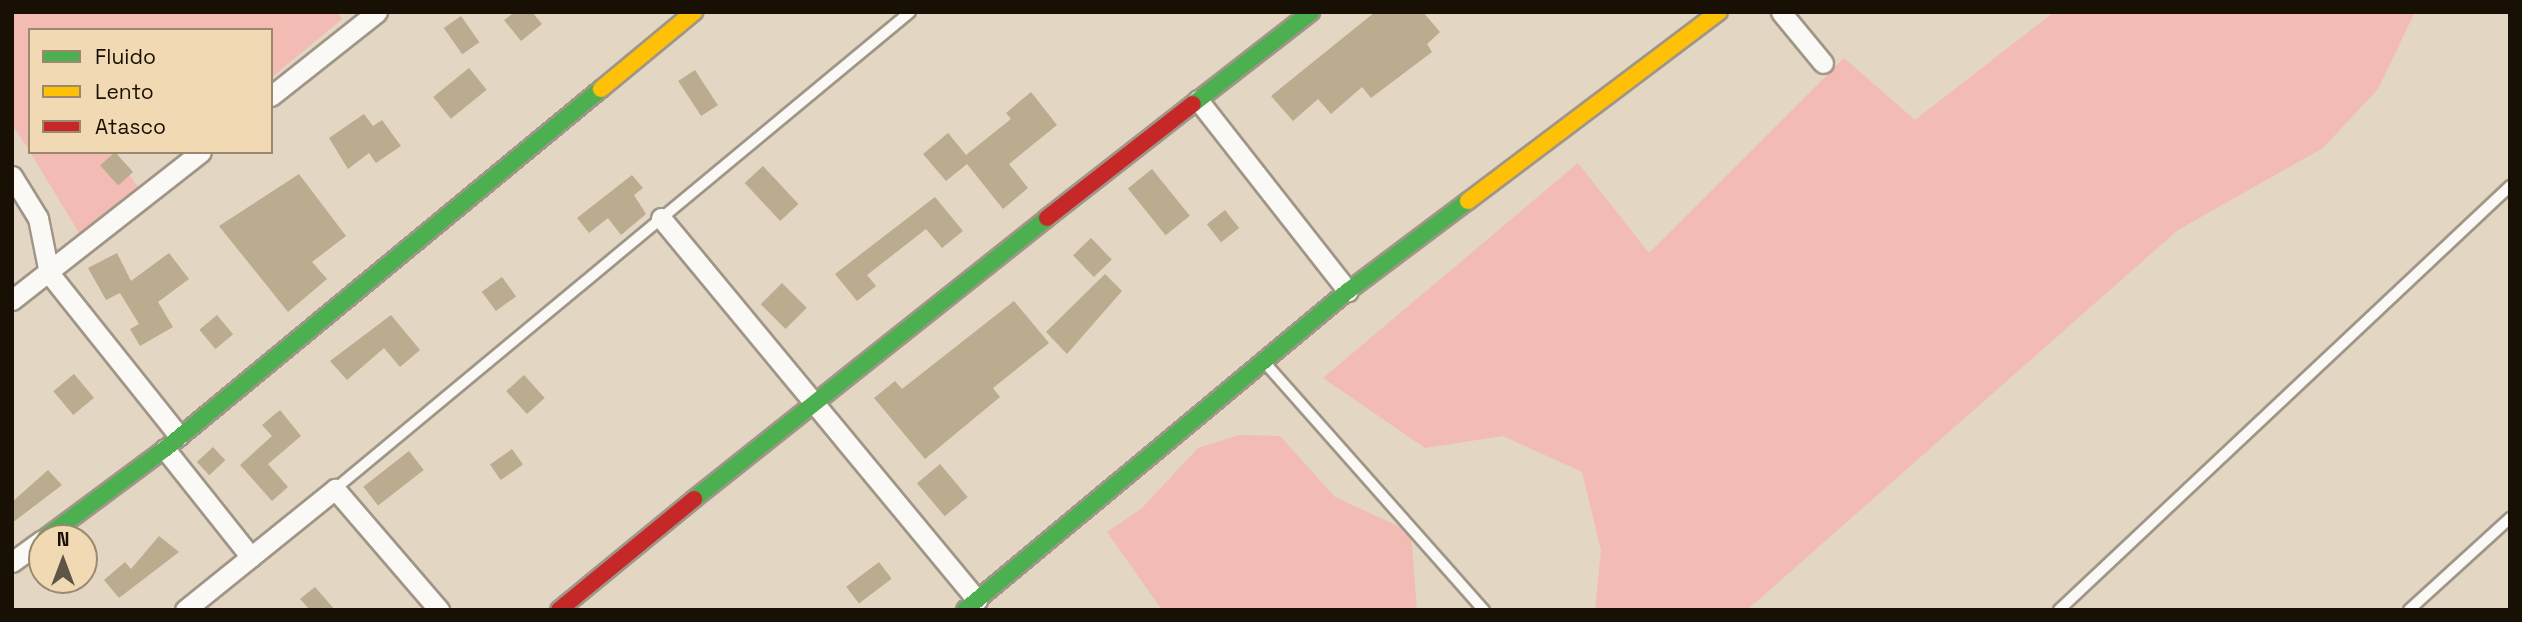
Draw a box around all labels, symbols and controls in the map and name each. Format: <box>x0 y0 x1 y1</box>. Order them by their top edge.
legend <box>28 28 273 154</box>
text: Fluido <box>95 43 156 70</box>
text: Lento <box>95 78 154 105</box>
text: Atasco <box>95 113 166 140</box>
north arrow <box>28 524 98 594</box>
text: N <box>57 527 69 552</box>

